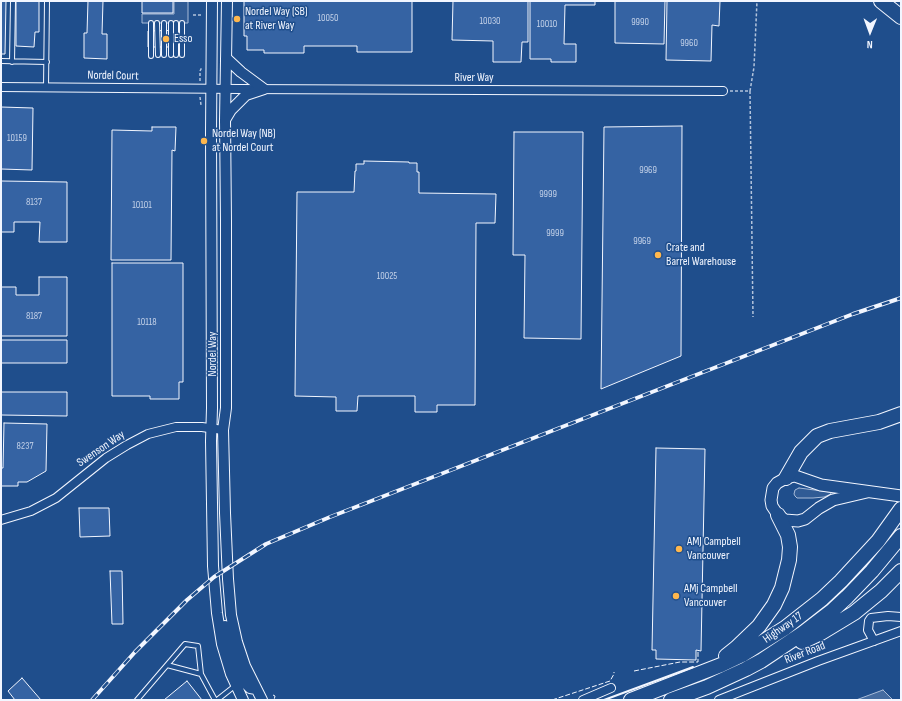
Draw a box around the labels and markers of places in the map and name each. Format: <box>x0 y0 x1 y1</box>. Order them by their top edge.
place label: Nordel Way (SB) at River Way <box>245 5 308 33</box>
marker: Nordel Way (SB) at River Way <box>232 14 242 24</box>
place label: Esso <box>174 32 192 46</box>
marker: Esso <box>161 34 171 44</box>
place label: Nordel Way (NB) at Nordel Court <box>212 127 276 155</box>
marker: Nordel Way (NB) at Nordel Court <box>199 136 209 146</box>
place label: Crate and Barrel Warehouse <box>666 241 736 269</box>
marker: Crate and Barrel Warehouse <box>653 250 663 260</box>
place label: AMJ Campbell Vancouver <box>687 535 741 563</box>
marker: AMJ Campbell Vancouver <box>674 544 684 554</box>
place label: AMj Campbell Vancouver <box>684 582 737 610</box>
marker: AMj Campbell Vancouver <box>671 591 681 601</box>

